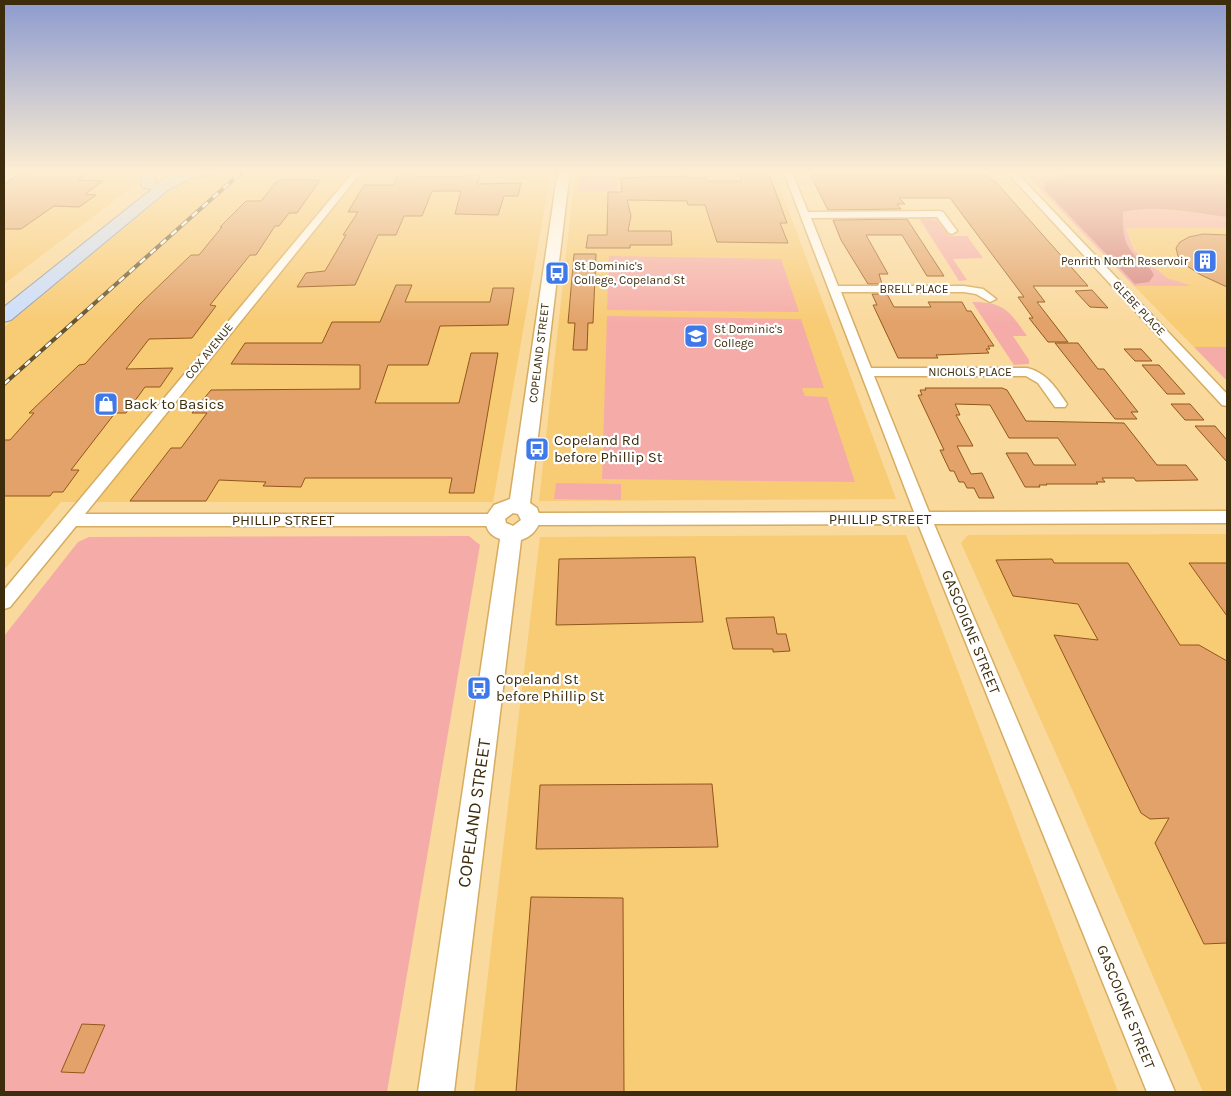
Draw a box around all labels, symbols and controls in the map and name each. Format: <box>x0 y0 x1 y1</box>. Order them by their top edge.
building icon: Penrith North Reservoir <box>1192 248 1218 274</box>
place label: Penrith North Reservoir <box>1061 254 1189 268</box>
place label: St Dominic's College, Copeland St <box>574 259 686 287</box>
bus stop icon: St Dominic's College, Copeland St <box>544 260 570 286</box>
street label: GLEBE PLACE <box>1110 277 1168 339</box>
street label: BRELL PLACE <box>880 282 948 296</box>
street label: COPELAND STREET <box>526 302 552 404</box>
street label: COX AVENUE <box>182 320 236 382</box>
place label: St Dominic's College <box>714 322 783 350</box>
school or university icon: St Dominic's College <box>683 323 709 349</box>
street label: NICHOLS PLACE <box>928 365 1012 379</box>
shop icon: Back to Basics <box>93 391 119 417</box>
place label: Back to Basics <box>124 395 224 413</box>
place label: Copeland Rd before Phillip St <box>554 431 663 466</box>
bus stop icon: Copeland Rd before Phillip St <box>524 436 550 462</box>
street label: PHILLIP STREET <box>829 510 932 528</box>
street label: PHILLIP STREET <box>232 511 335 529</box>
street label: GASCOIGNE STREET <box>938 567 1004 697</box>
place label: Copeland St before Phillip St <box>496 670 605 705</box>
bus stop icon: Copeland St before Phillip St <box>466 675 492 701</box>
street label: COPELAND STREET <box>453 737 495 889</box>
street label: GASCOIGNE STREET <box>1093 942 1159 1072</box>

